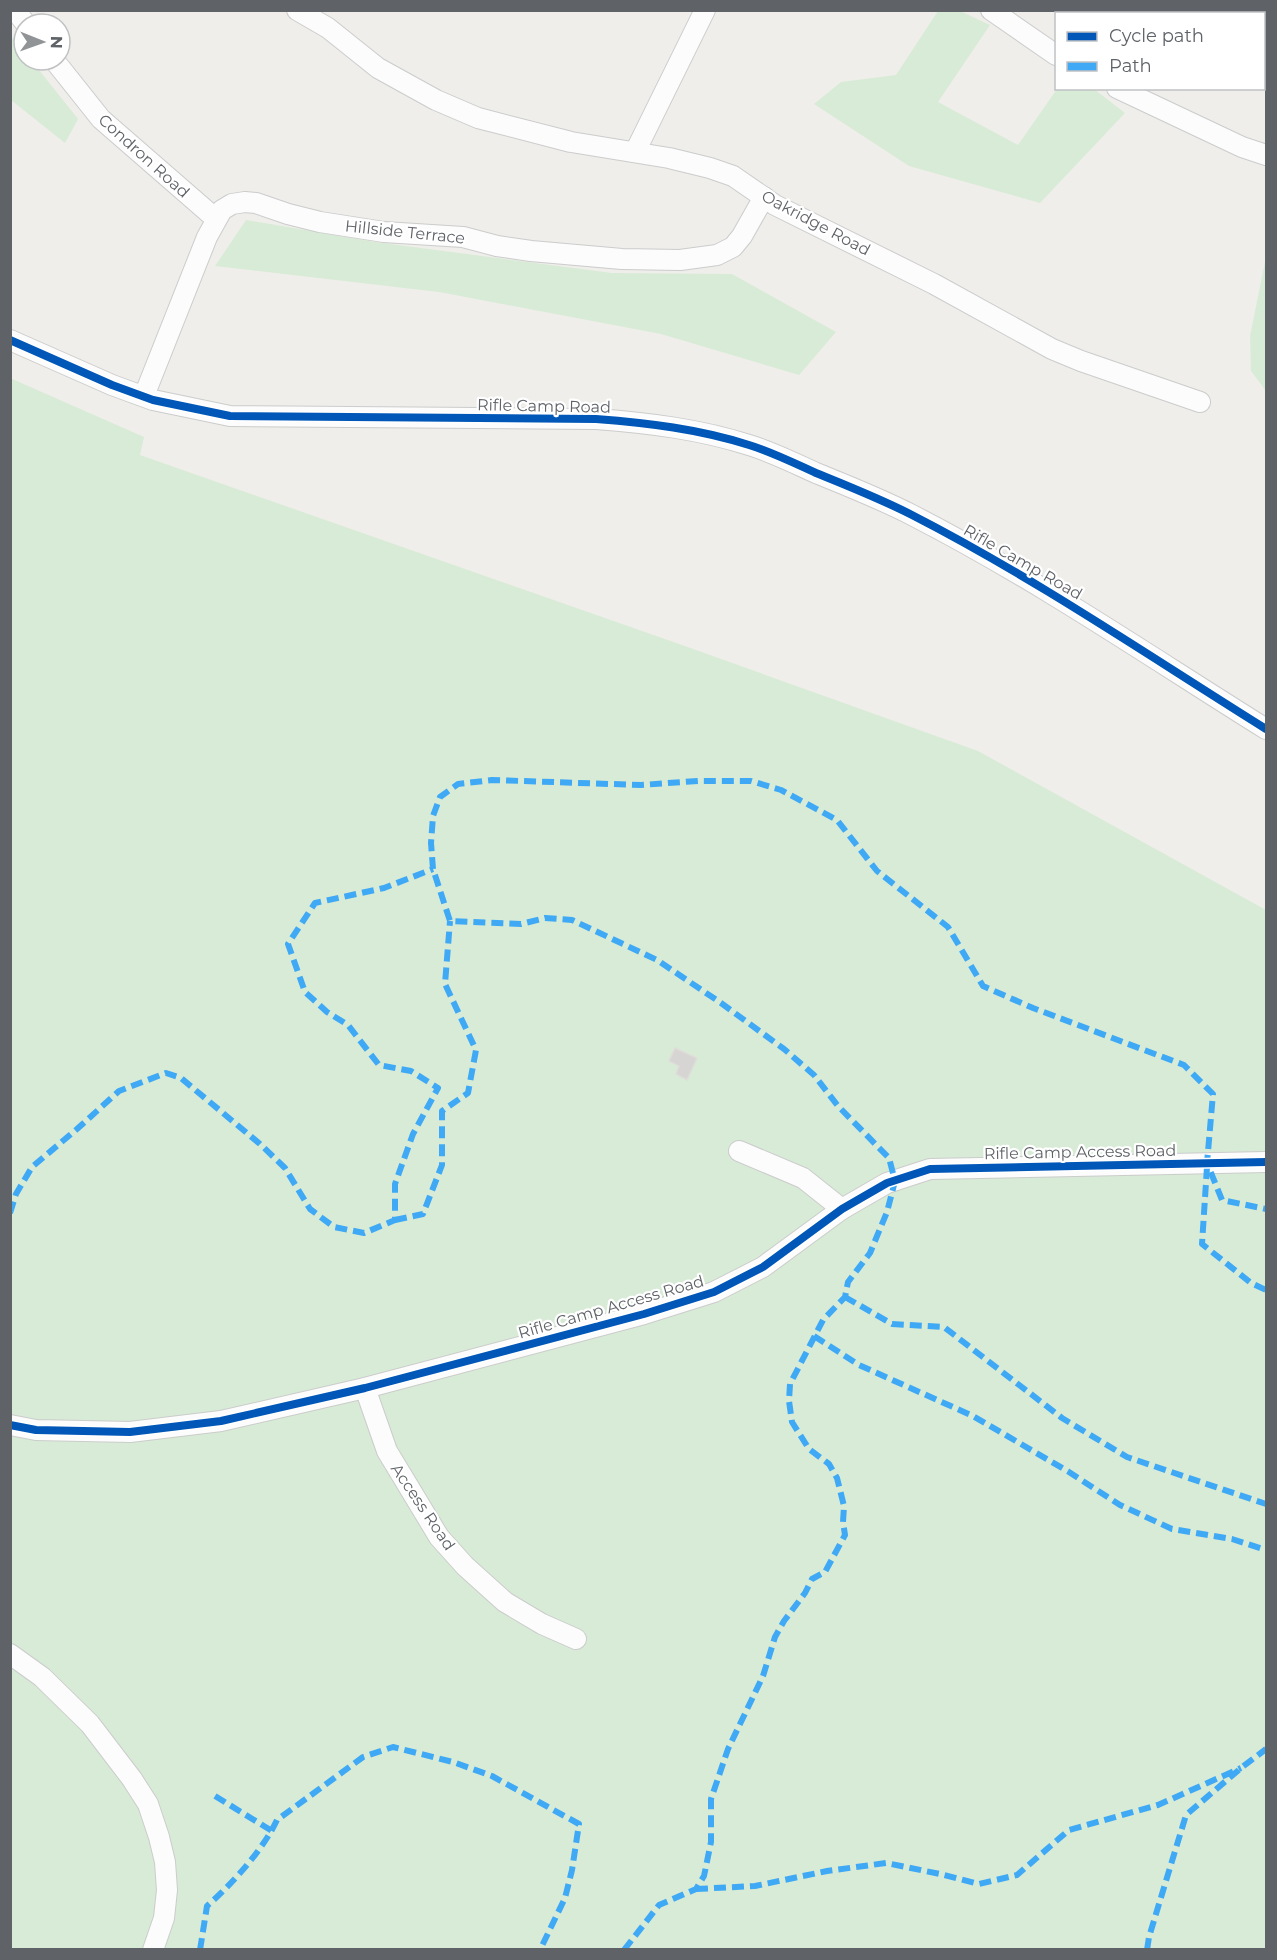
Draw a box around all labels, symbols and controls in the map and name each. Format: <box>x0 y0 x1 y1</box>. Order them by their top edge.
north arrow <box>12 12 72 72</box>
legend <box>1055 12 1265 90</box>
text: Cycle path <box>1109 25 1204 47</box>
text: N <box>47 36 66 49</box>
text: Path <box>1109 55 1152 77</box>
street label: Condron Road <box>95 110 193 202</box>
street label: Oakridge Road <box>758 186 874 260</box>
street label: Hillside Terrace <box>344 216 466 248</box>
street label: Rifle Camp Road <box>477 395 611 417</box>
street label: Rifle Camp Road <box>960 520 1086 604</box>
street label: Rifle Camp Access Road <box>984 1141 1176 1163</box>
street label: Rifle Camp Access Road <box>516 1271 706 1343</box>
street label: Access Road <box>387 1460 459 1554</box>

